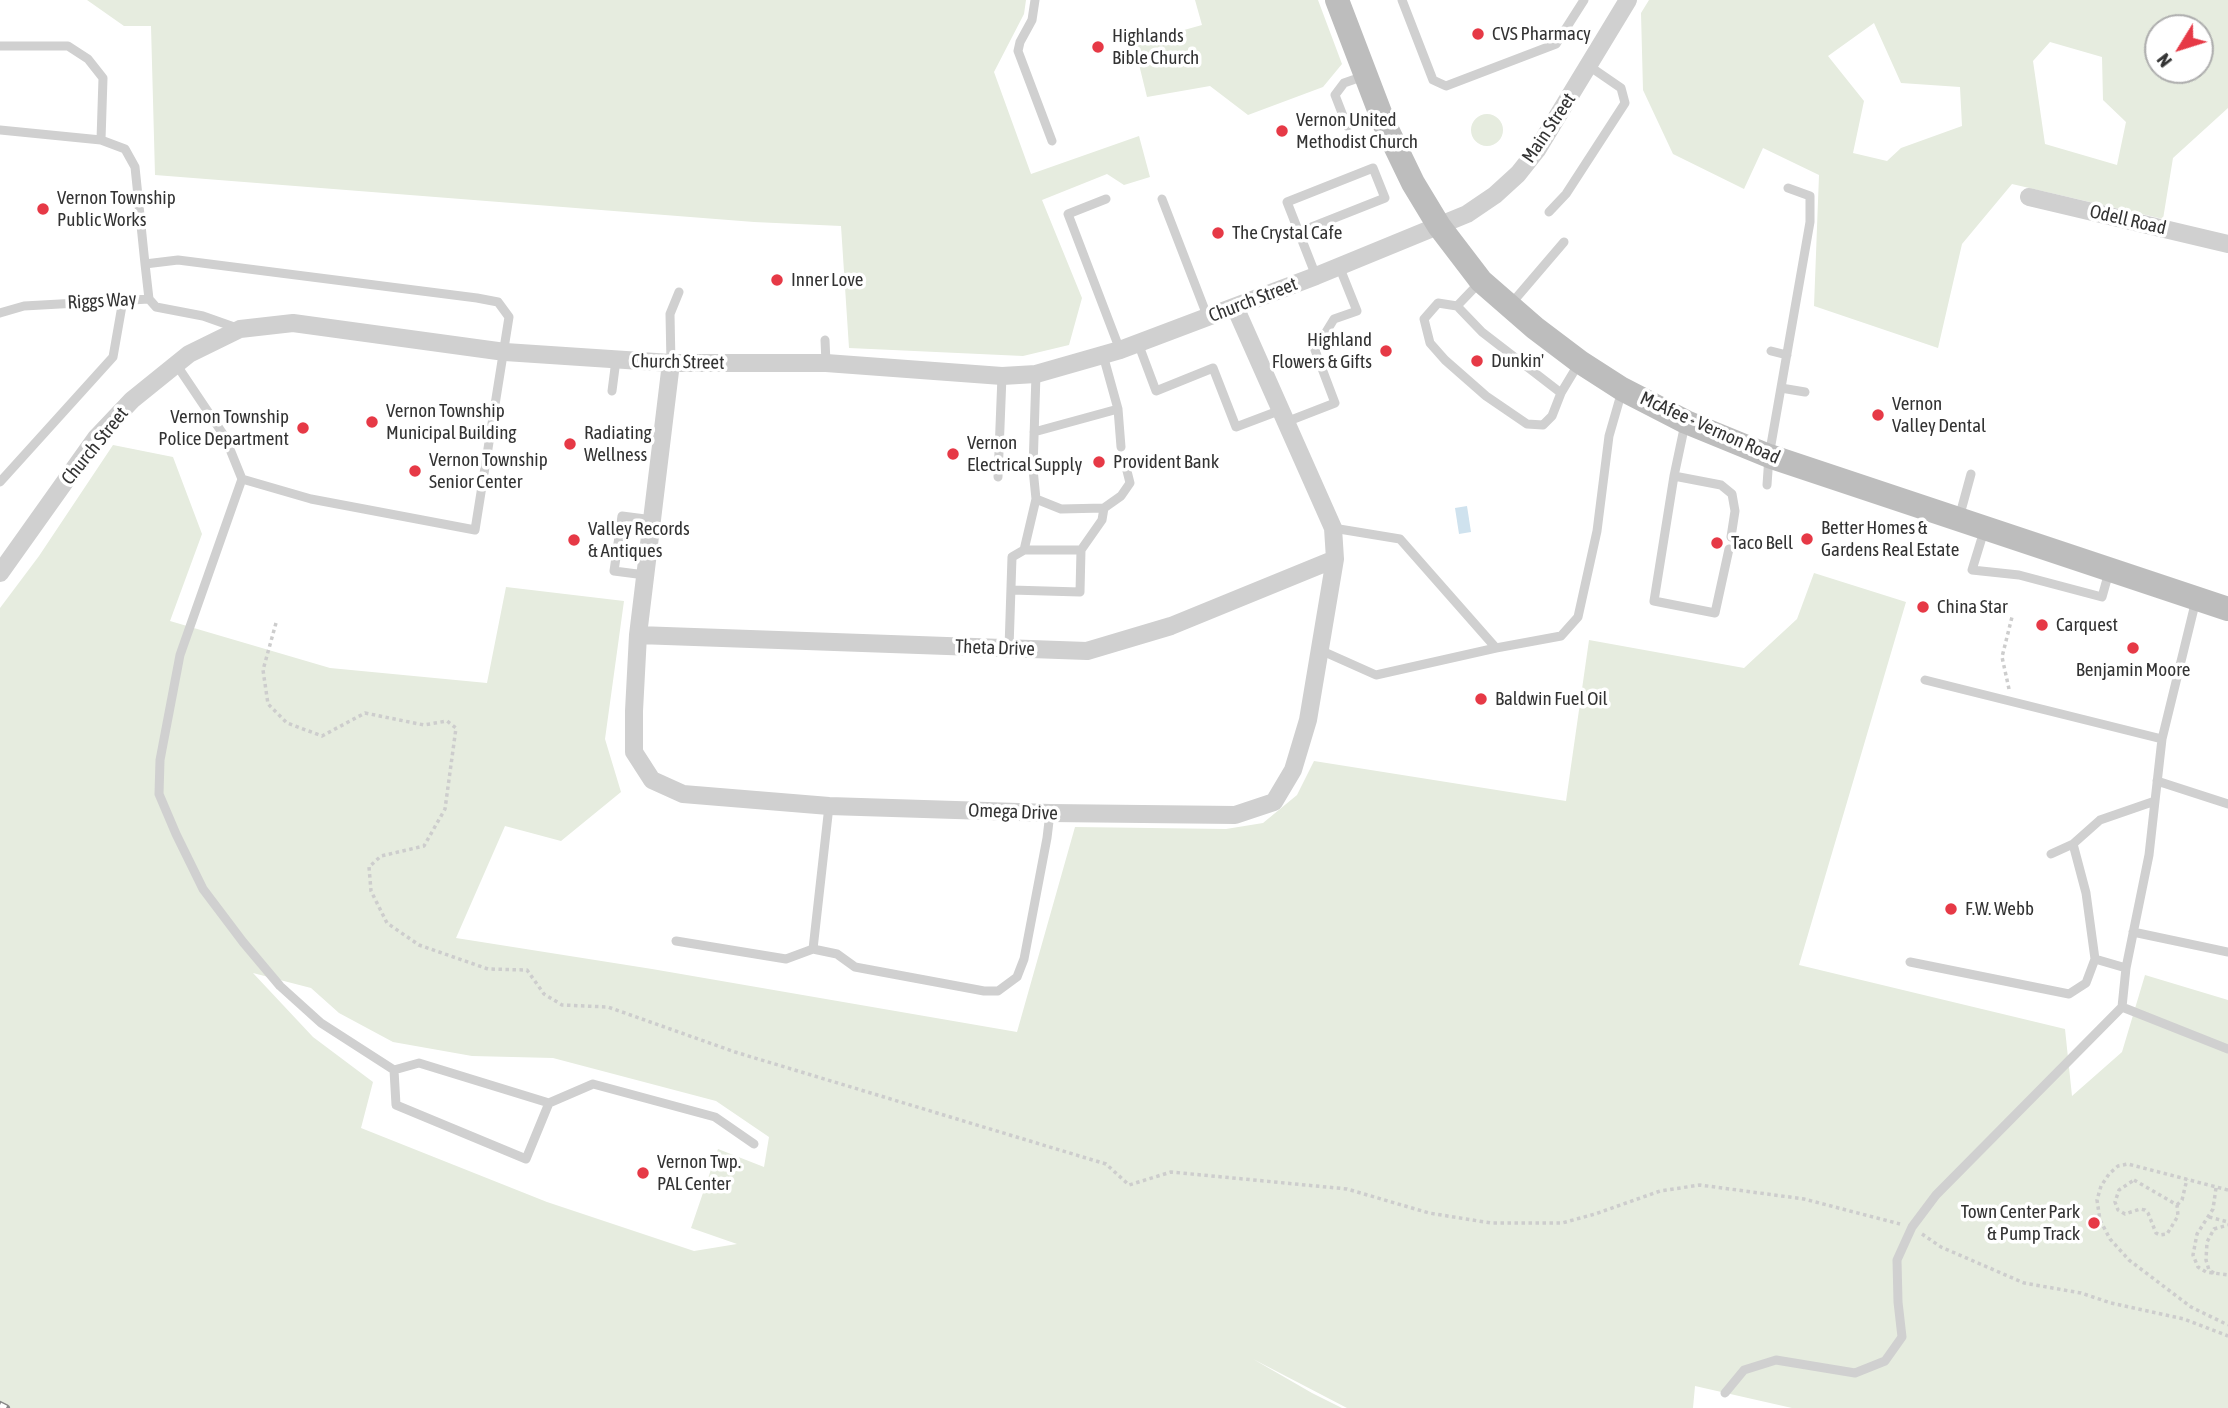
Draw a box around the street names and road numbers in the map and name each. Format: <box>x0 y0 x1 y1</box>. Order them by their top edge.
street label: Main Street <box>1517 89 1581 167</box>
street label: Odell Road <box>2088 200 2168 240</box>
street label: Church Street <box>1205 273 1301 327</box>
street label: Riggs Way <box>67 288 137 314</box>
street label: Church Street <box>631 350 725 374</box>
street label: McAfee - Vernon Road <box>1637 387 1783 469</box>
street label: Church Street <box>57 403 133 489</box>
street label: Theta Drive <box>955 635 1035 661</box>
street label: Omega Drive <box>968 799 1058 825</box>

